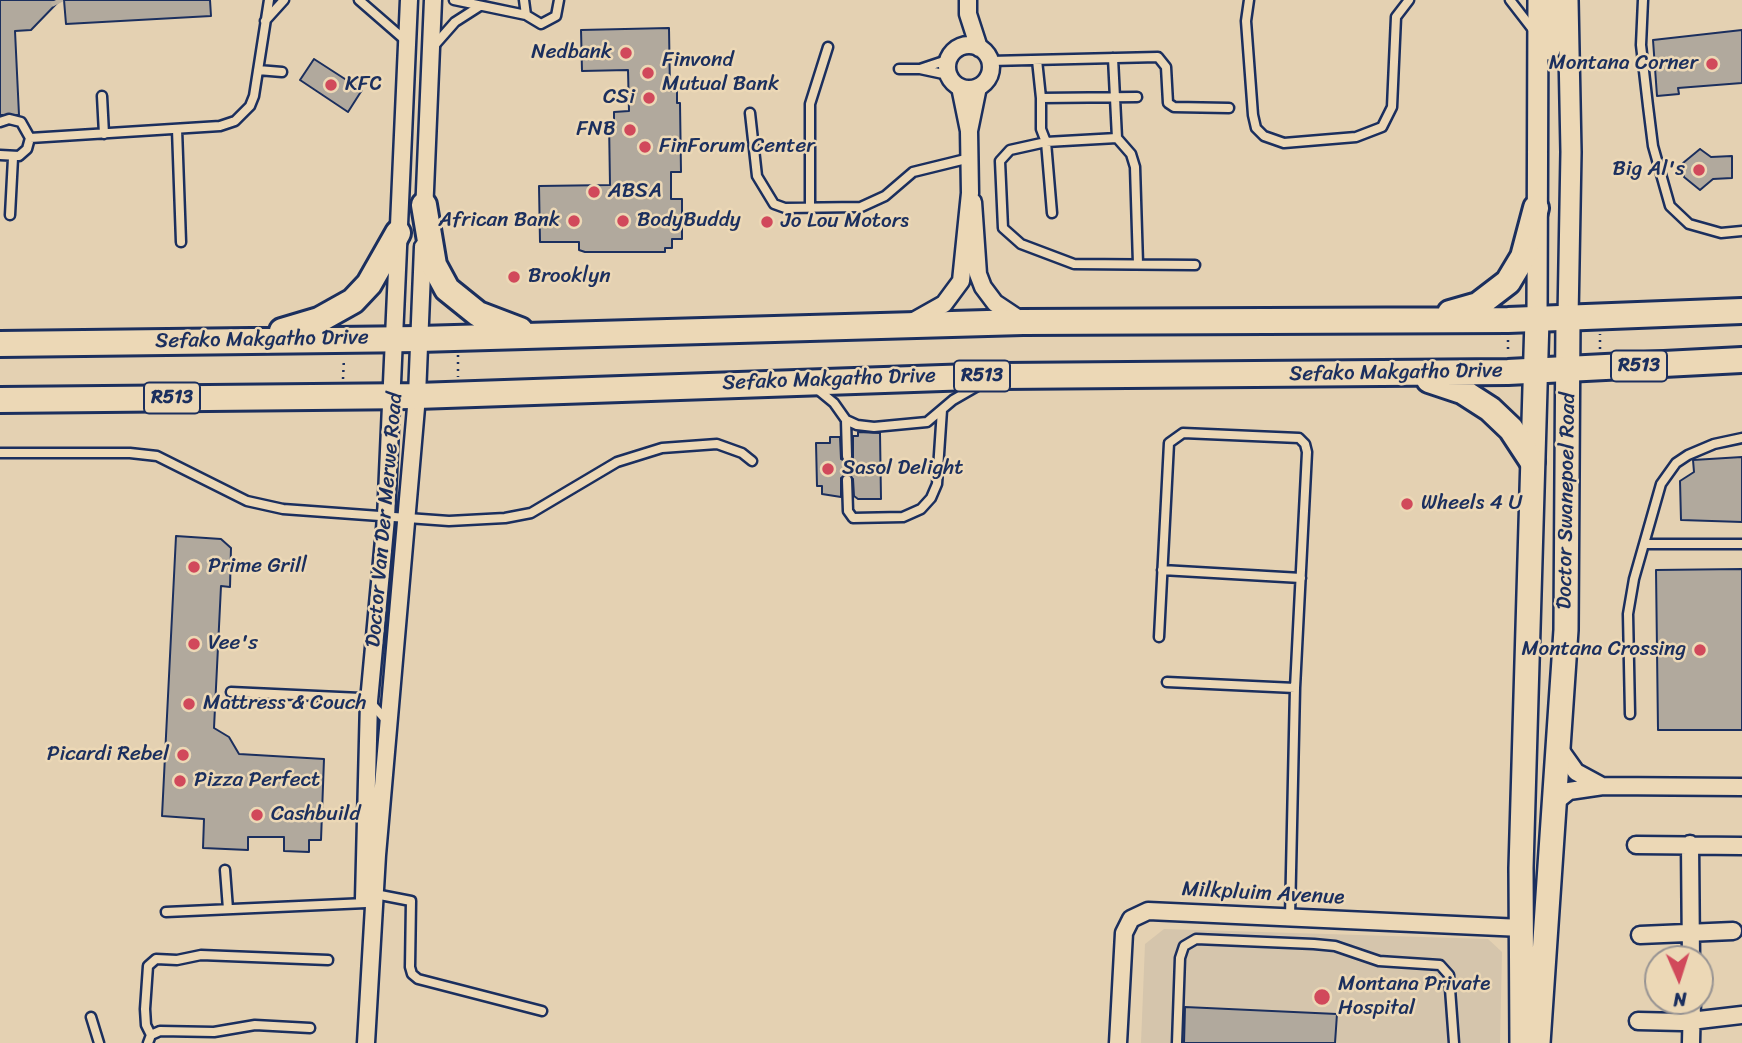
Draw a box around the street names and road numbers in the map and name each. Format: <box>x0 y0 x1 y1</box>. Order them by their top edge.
street label: Sefako Makgatho Drive <box>155 326 369 354</box>
road number: R513 <box>1611 350 1667 382</box>
street label: Sefako Makgatho Drive <box>1289 359 1503 387</box>
road number: R513 <box>954 360 1010 392</box>
street label: Sefako Makgatho Drive <box>722 364 936 396</box>
road number: R513 <box>144 382 200 414</box>
street label: Doctor Van Der Merwe Road <box>361 392 409 648</box>
street label: Doctor Swanepoel Road <box>1553 392 1581 610</box>
street label: Milkpluim Avenue <box>1181 877 1345 911</box>

